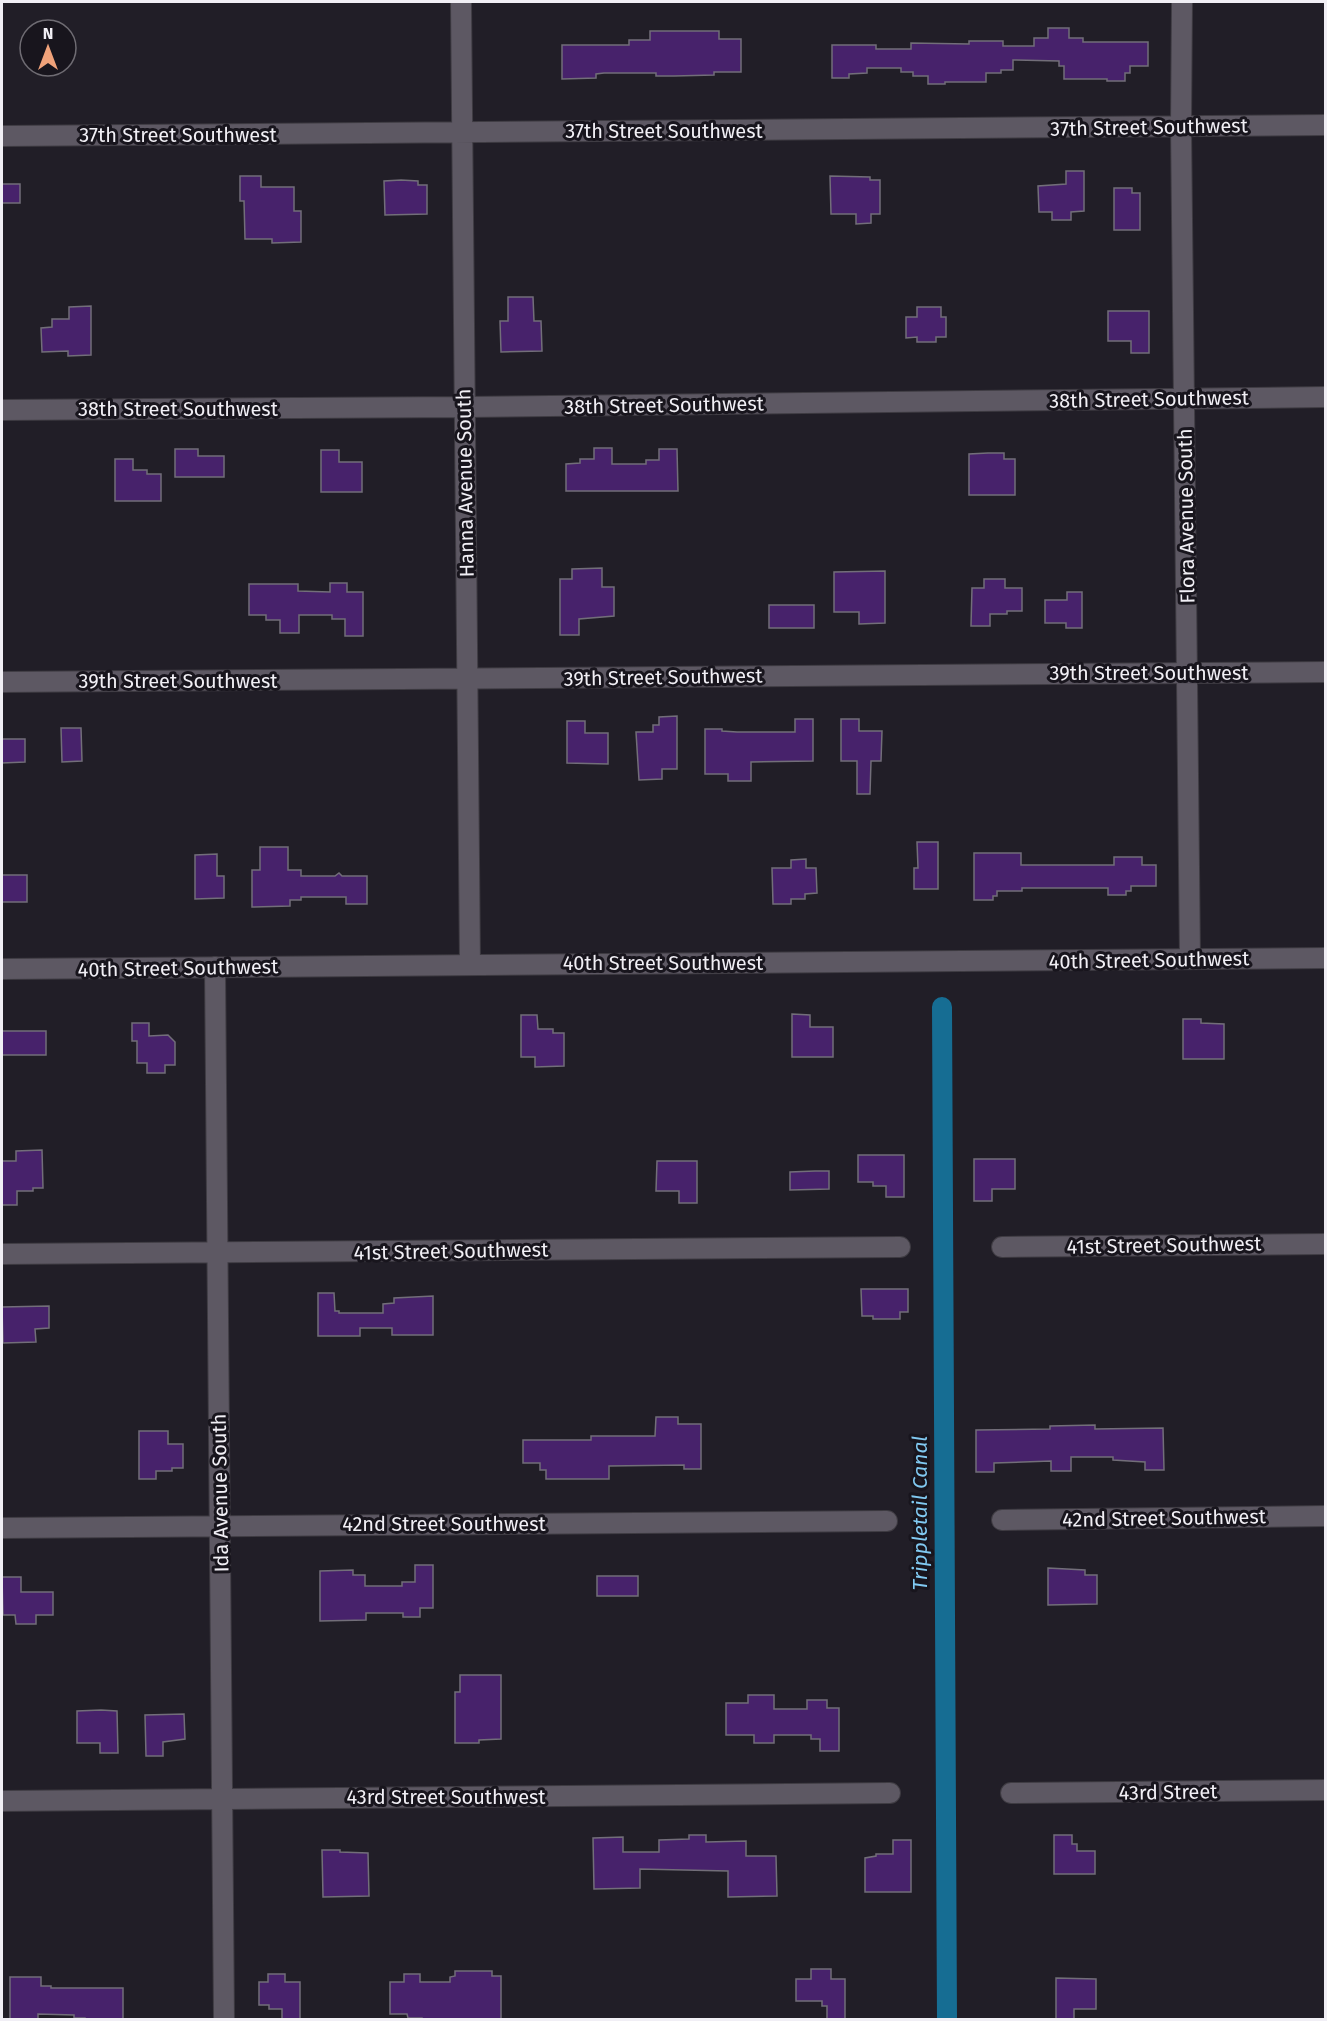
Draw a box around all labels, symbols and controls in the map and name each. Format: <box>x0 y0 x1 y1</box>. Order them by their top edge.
north arrow <box>18 18 78 78</box>
text: N <box>43 24 53 43</box>
street label: 37th Street Southwest <box>1050 113 1249 141</box>
street label: 37th Street Southwest <box>565 119 764 143</box>
street label: 37th Street Southwest <box>79 123 278 147</box>
street label: 38th Street Southwest <box>1049 385 1250 413</box>
street label: Hanna Avenue South <box>451 388 479 578</box>
street label: 38th Street Southwest <box>564 391 765 419</box>
street label: 38th Street Southwest <box>78 397 279 421</box>
street label: Flora Avenue South <box>1172 428 1200 604</box>
street label: 39th Street Southwest <box>1050 661 1249 685</box>
street label: 39th Street Southwest <box>563 663 763 691</box>
street label: 39th Street Southwest <box>79 669 278 693</box>
street label: 40th Street Southwest <box>1049 946 1250 974</box>
street label: 40th Street Southwest <box>563 951 764 975</box>
street label: 40th Street Southwest <box>78 954 279 982</box>
street label: 41st Street Southwest <box>1067 1231 1262 1259</box>
street label: 41st Street Southwest <box>354 1237 549 1265</box>
street label: Ida Avenue South <box>207 1413 233 1573</box>
water label: Trippletail Canal <box>907 1436 933 1590</box>
street label: 42nd Street Southwest <box>1062 1504 1267 1532</box>
street label: 42nd Street Southwest <box>342 1512 547 1536</box>
street label: 43rd Street <box>1118 1779 1218 1805</box>
street label: 43rd Street Southwest <box>346 1785 546 1809</box>

